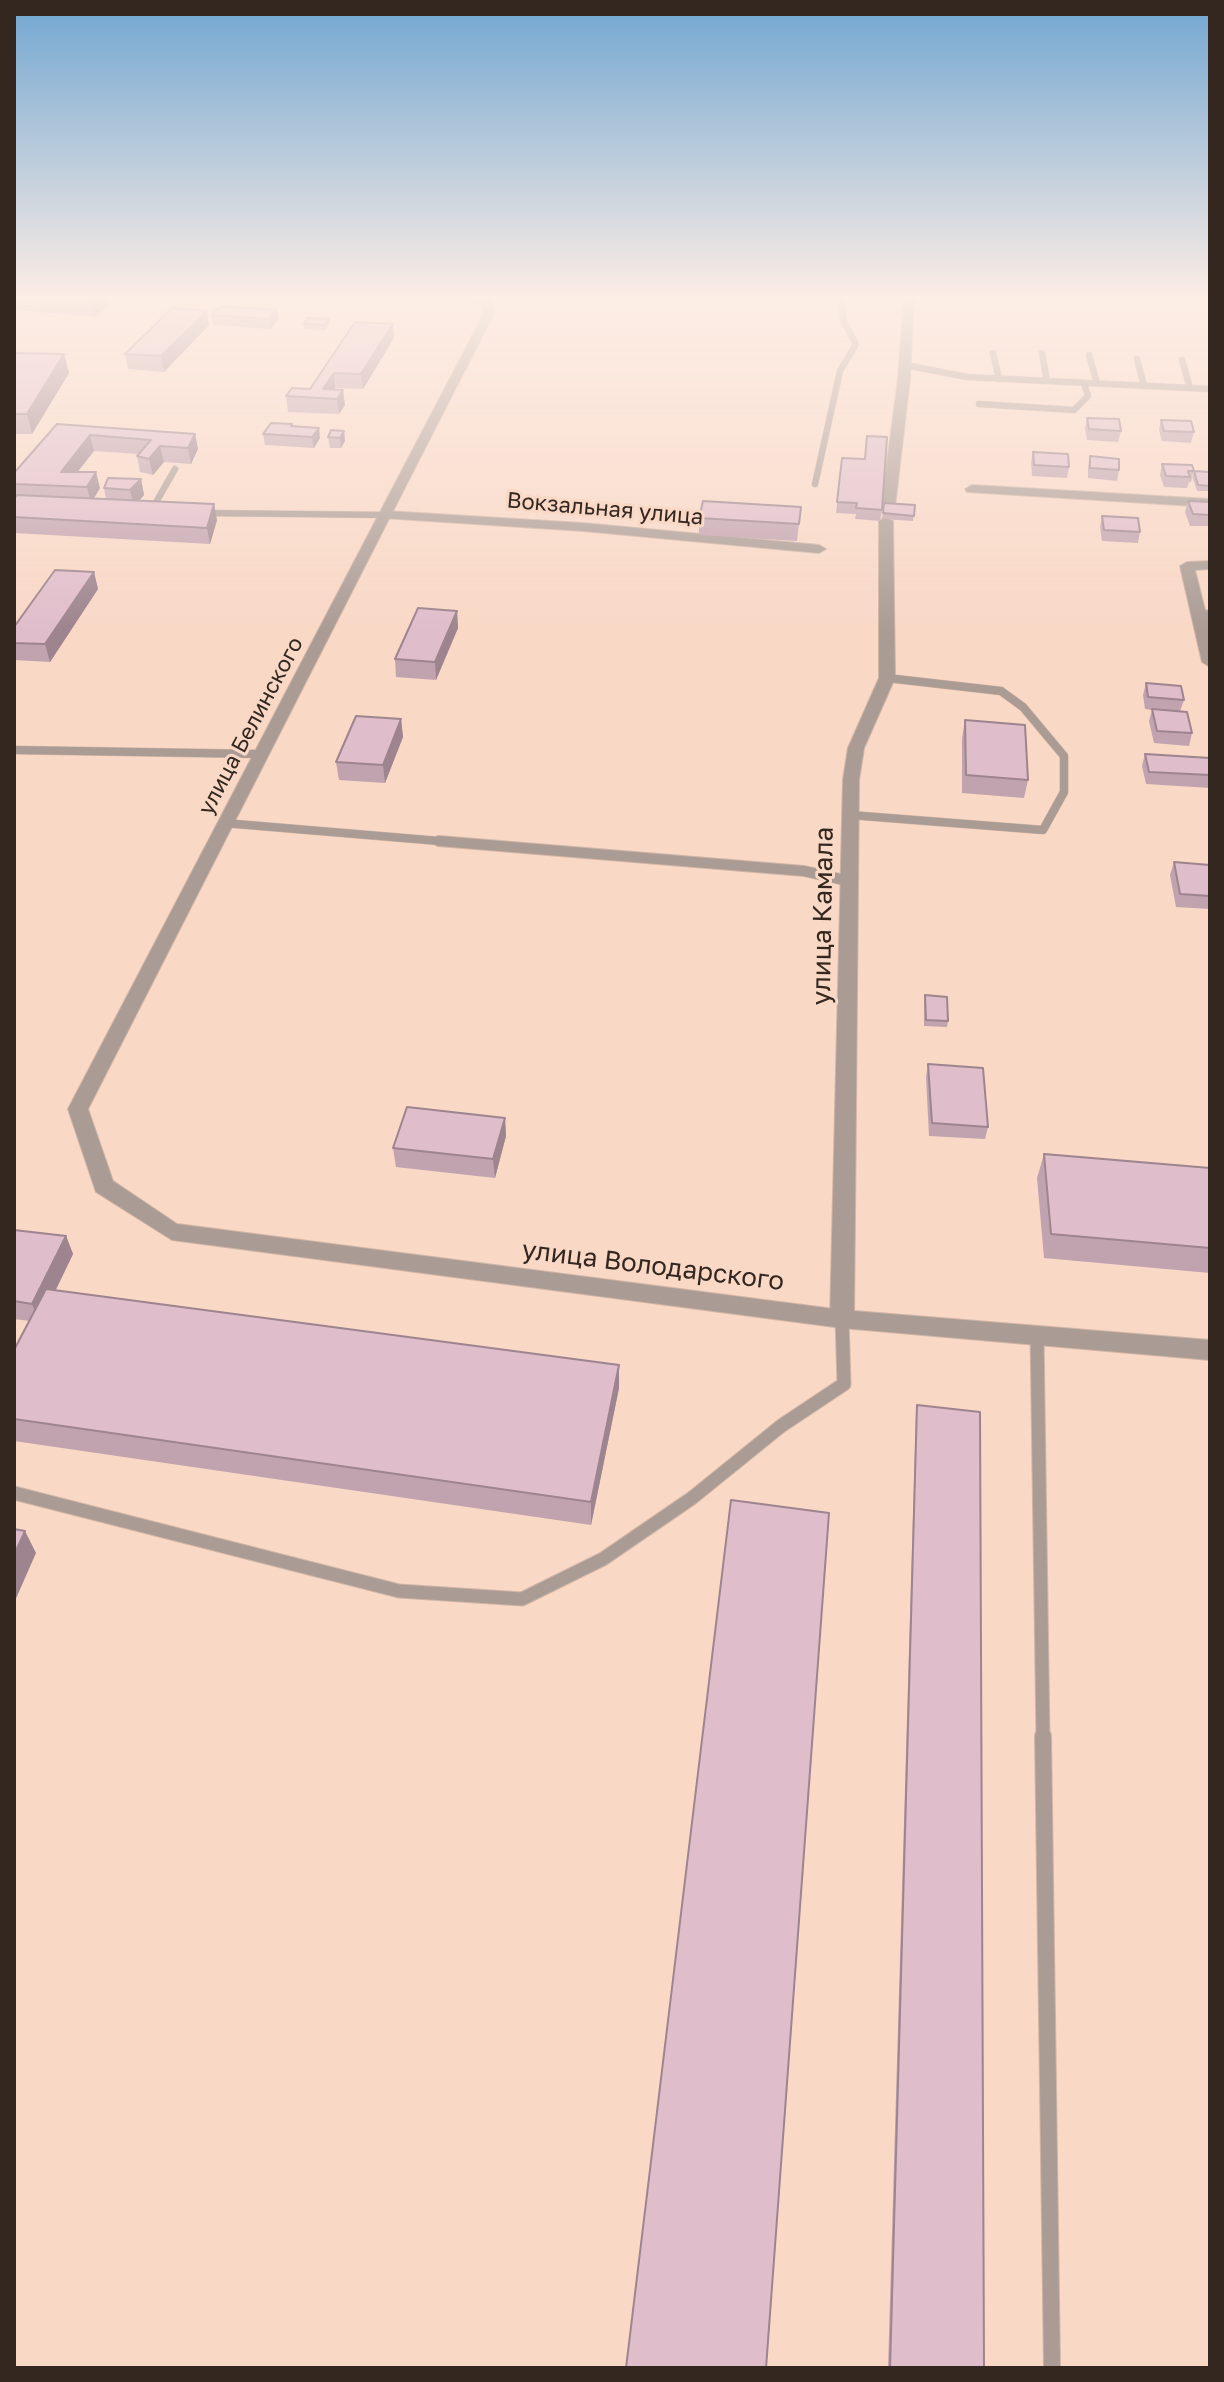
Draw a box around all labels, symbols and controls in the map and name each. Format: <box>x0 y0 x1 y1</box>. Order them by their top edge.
street label: Вокзальная улица <box>506 487 704 531</box>
street label: улица Белинского <box>193 633 309 819</box>
street label: улица Камала <box>806 826 840 1006</box>
street label: улица Володарского <box>520 1234 786 1298</box>

